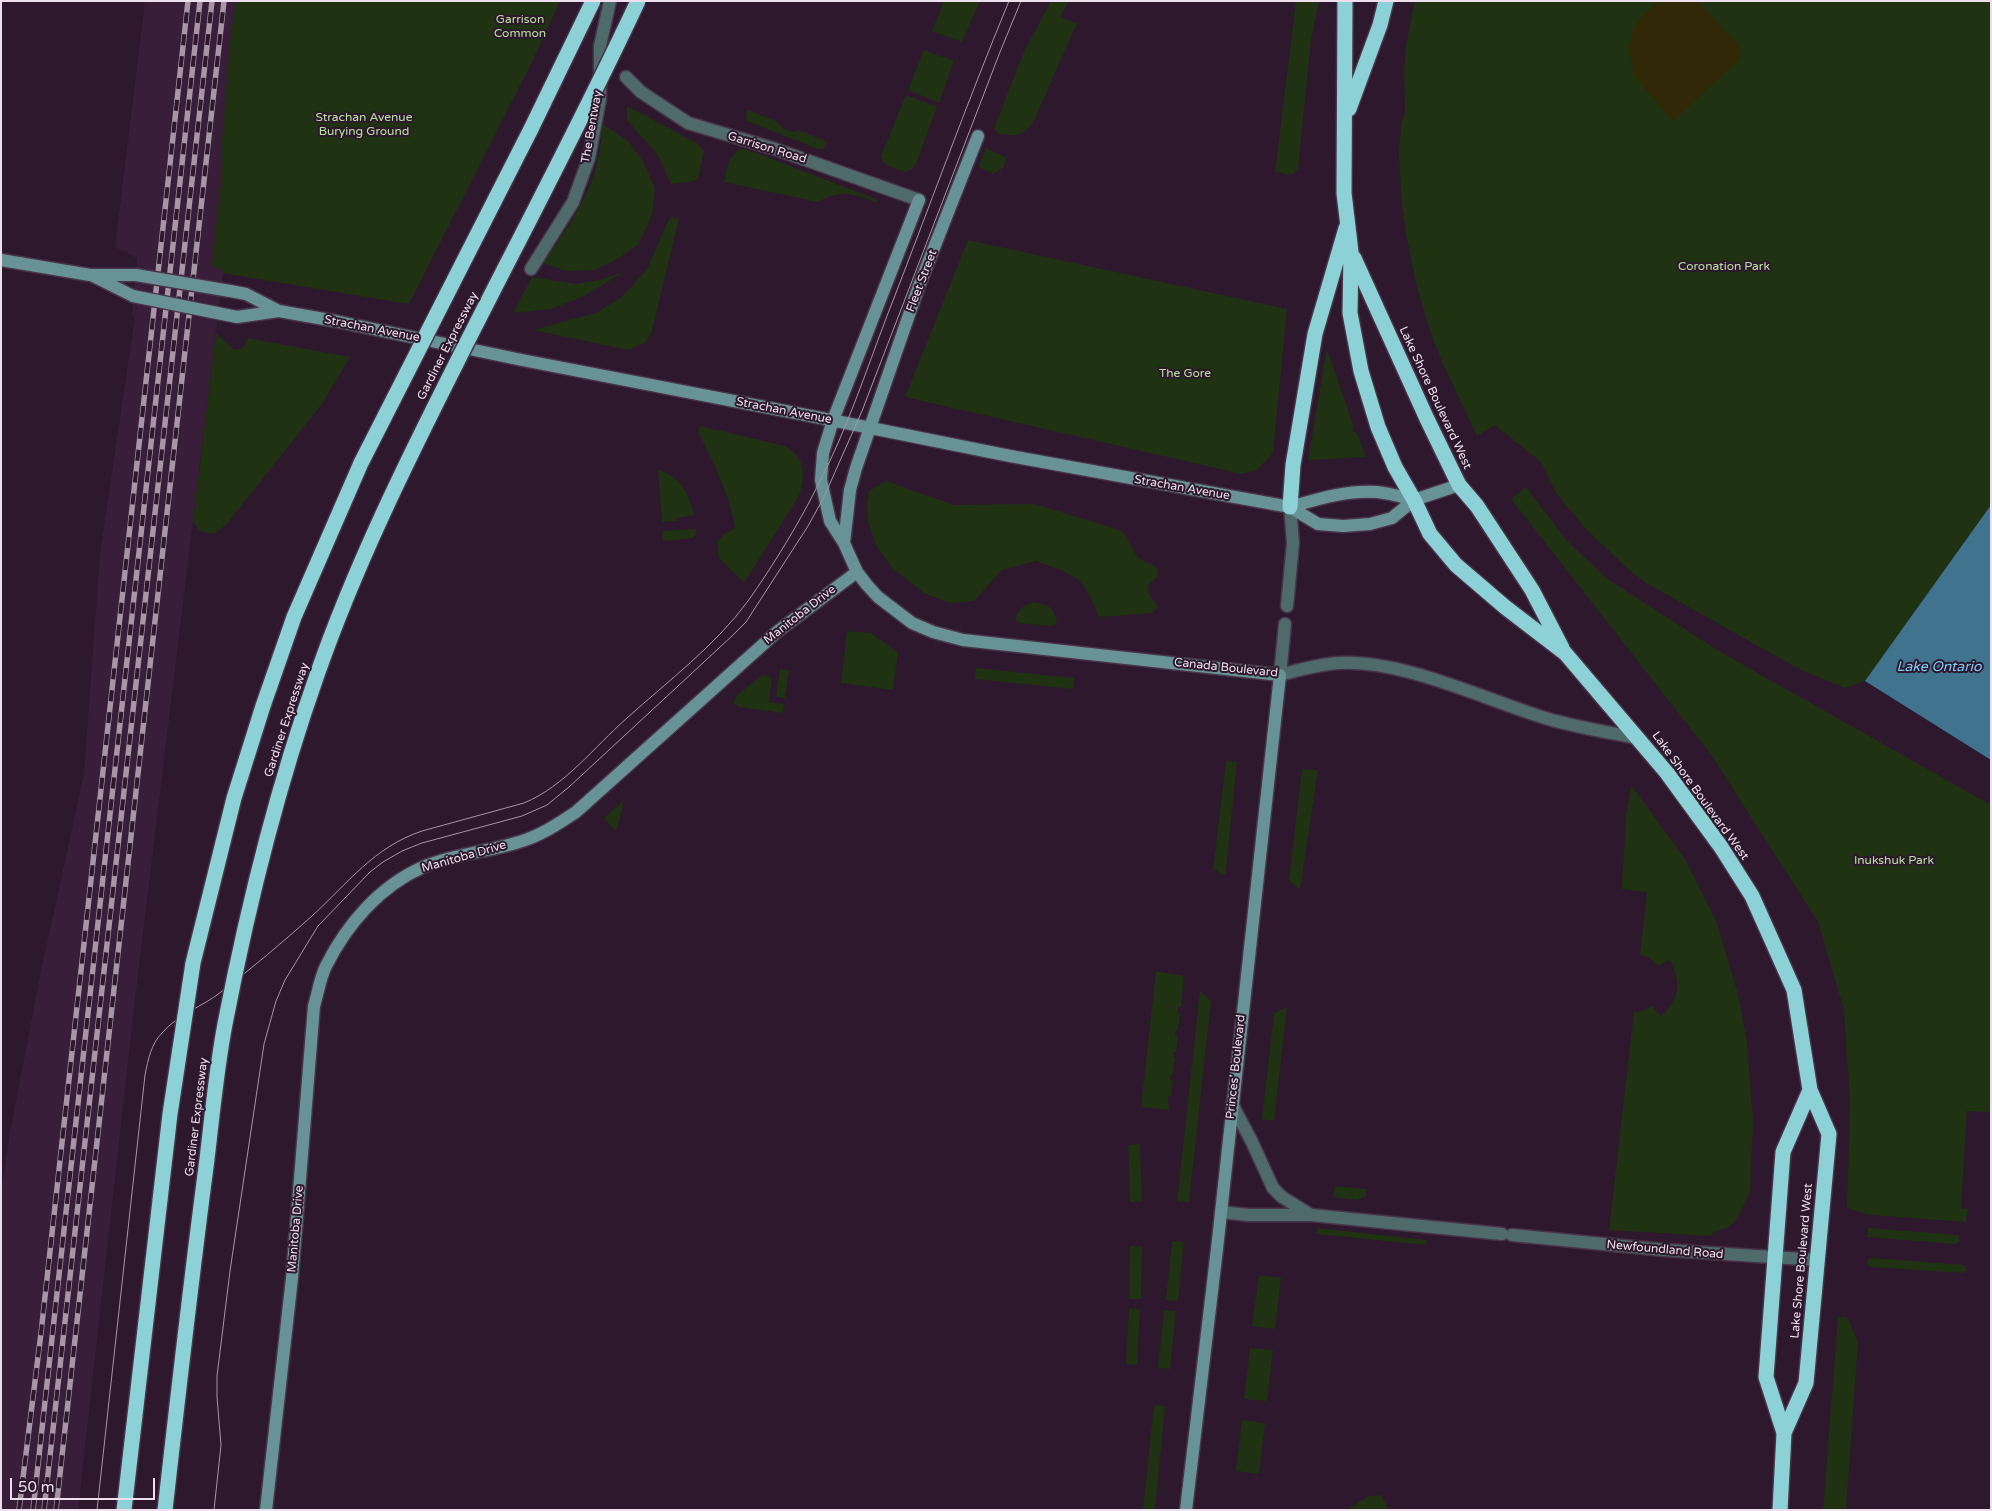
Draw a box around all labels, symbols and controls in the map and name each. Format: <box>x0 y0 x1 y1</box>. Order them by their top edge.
park label: Garrison Common <box>494 13 546 41</box>
street label: The Bentway <box>579 89 605 165</box>
park label: Strachan Avenue Burying Ground <box>316 111 412 139</box>
street label: Garrison Road <box>726 129 808 167</box>
street label: Fleet Street <box>903 248 941 314</box>
park label: Coronation Park <box>1678 260 1770 274</box>
street label: Gardiner Expressway <box>414 289 482 403</box>
street label: Strachan Avenue <box>323 313 421 345</box>
street label: Lake Shore Boulevard West <box>1396 324 1474 472</box>
park label: The Gore <box>1159 367 1211 381</box>
street label: Strachan Avenue <box>735 395 833 427</box>
street label: Strachan Avenue <box>1133 472 1231 504</box>
street label: Manitoba Drive <box>761 582 839 648</box>
street label: Canada Boulevard <box>1173 655 1279 681</box>
water label: Lake Ontario <box>1896 659 1982 675</box>
street label: Gardiner Expressway <box>262 661 312 779</box>
street label: Lake Shore Boulevard West <box>1648 729 1752 863</box>
street label: Manitoba Drive <box>420 838 508 876</box>
park label: Inukshuk Park <box>1854 854 1934 868</box>
street label: Princes' Boulevard <box>1223 1014 1249 1120</box>
street label: Gardiner Expressway <box>183 1057 211 1177</box>
street label: Lake Shore Boulevard West <box>1788 1183 1816 1339</box>
street label: Manitoba Drive <box>285 1185 307 1273</box>
street label: Newfoundland Road <box>1606 1238 1724 1262</box>
scale bar <box>12 1468 158 1500</box>
text: 50 m <box>18 1478 55 1496</box>

